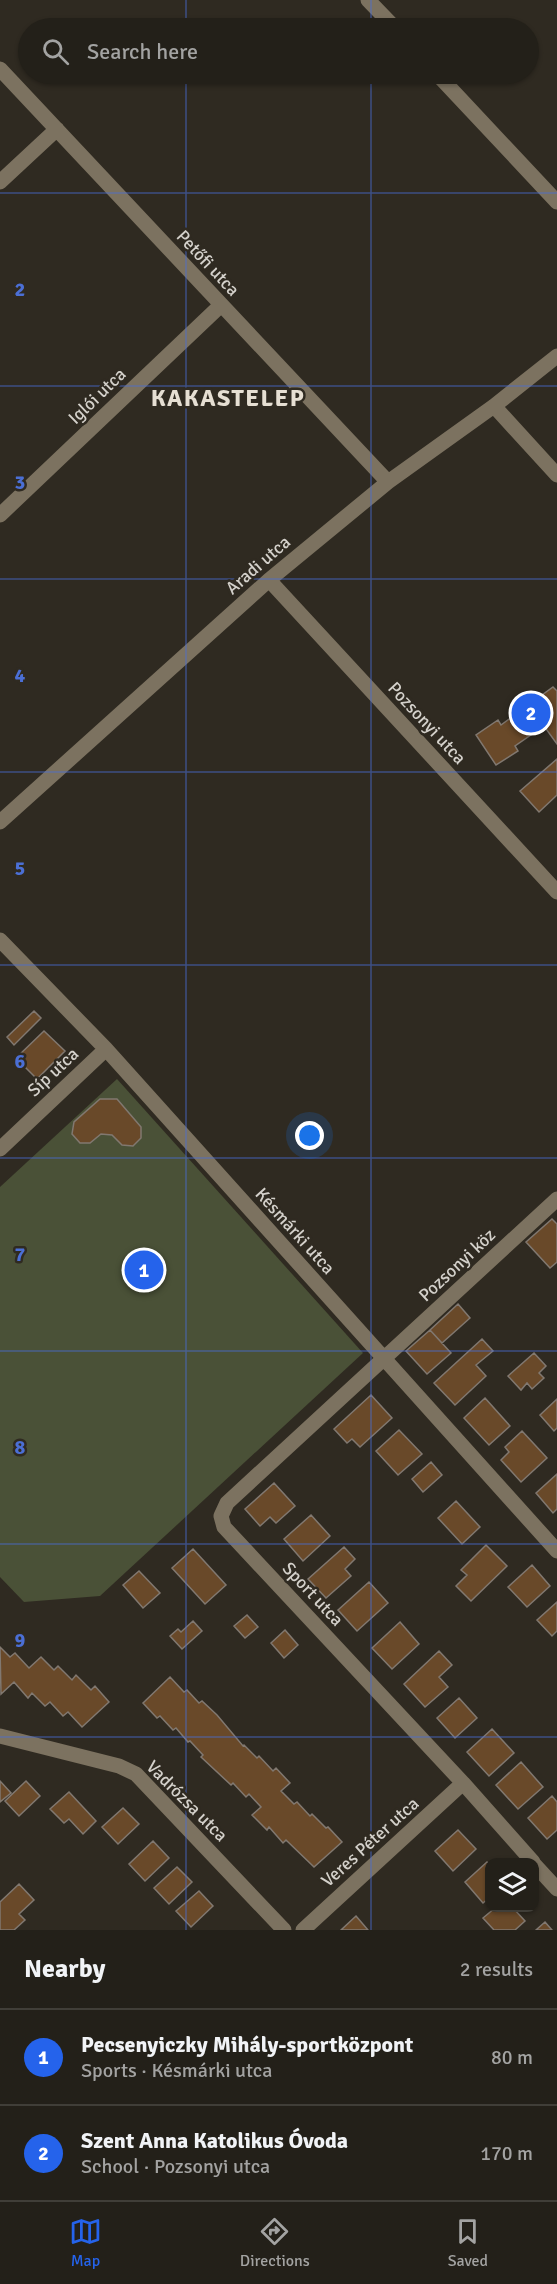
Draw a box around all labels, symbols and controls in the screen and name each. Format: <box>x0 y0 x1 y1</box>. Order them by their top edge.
search box <box>18 18 539 84</box>
icon: search <box>39 35 72 68</box>
text: Search here <box>87 38 198 65</box>
street label: Petőfi utca <box>172 225 244 301</box>
text: 2 <box>15 277 25 302</box>
street label: Iglói utca <box>64 363 130 429</box>
district label: KAKASTELEP <box>151 383 305 413</box>
text: 3 <box>15 470 25 495</box>
street label: Aradi utca <box>221 531 295 599</box>
text: 4 <box>15 663 26 688</box>
street label: Pozsonyi utca <box>383 677 471 769</box>
pin: 2 <box>512 690 550 736</box>
text: 5 <box>15 856 25 881</box>
street label: Síp utca <box>23 1043 83 1101</box>
text: 6 <box>15 1049 26 1074</box>
your location <box>295 1121 324 1150</box>
street label: Késmárki utca <box>250 1183 340 1279</box>
street label: Pozsonyi köz <box>414 1224 500 1306</box>
text: 7 <box>15 1242 26 1267</box>
pin: 1 <box>124 1248 164 1292</box>
text: 8 <box>15 1435 26 1460</box>
street label: Sport utca <box>278 1557 348 1631</box>
text: 9 <box>15 1628 26 1653</box>
street label: Vadrózsa utca <box>142 1756 232 1846</box>
street label: Veres Péter utca <box>317 1792 423 1892</box>
map controls <box>485 1858 539 1912</box>
button: layers <box>485 1858 539 1912</box>
text: Nearby <box>24 1953 105 1985</box>
text: 2 results <box>460 1957 533 1982</box>
text: Pecsenyiczky Mihály-sportközpont <box>81 2031 413 2058</box>
text: 1 <box>38 2045 49 2070</box>
text: 80 m <box>491 2045 533 2070</box>
text: Sports · Késmárki utca <box>81 2058 272 2083</box>
text: Szent Anna Katolikus Óvoda <box>81 2127 348 2154</box>
text: 2 <box>38 2141 49 2166</box>
text: 170 m <box>480 2141 533 2166</box>
text: School · Pozsonyi utca <box>81 2154 270 2179</box>
tab: Map <box>69 2215 102 2271</box>
tab: Directions <box>240 2215 310 2271</box>
tab: Saved <box>448 2215 488 2271</box>

